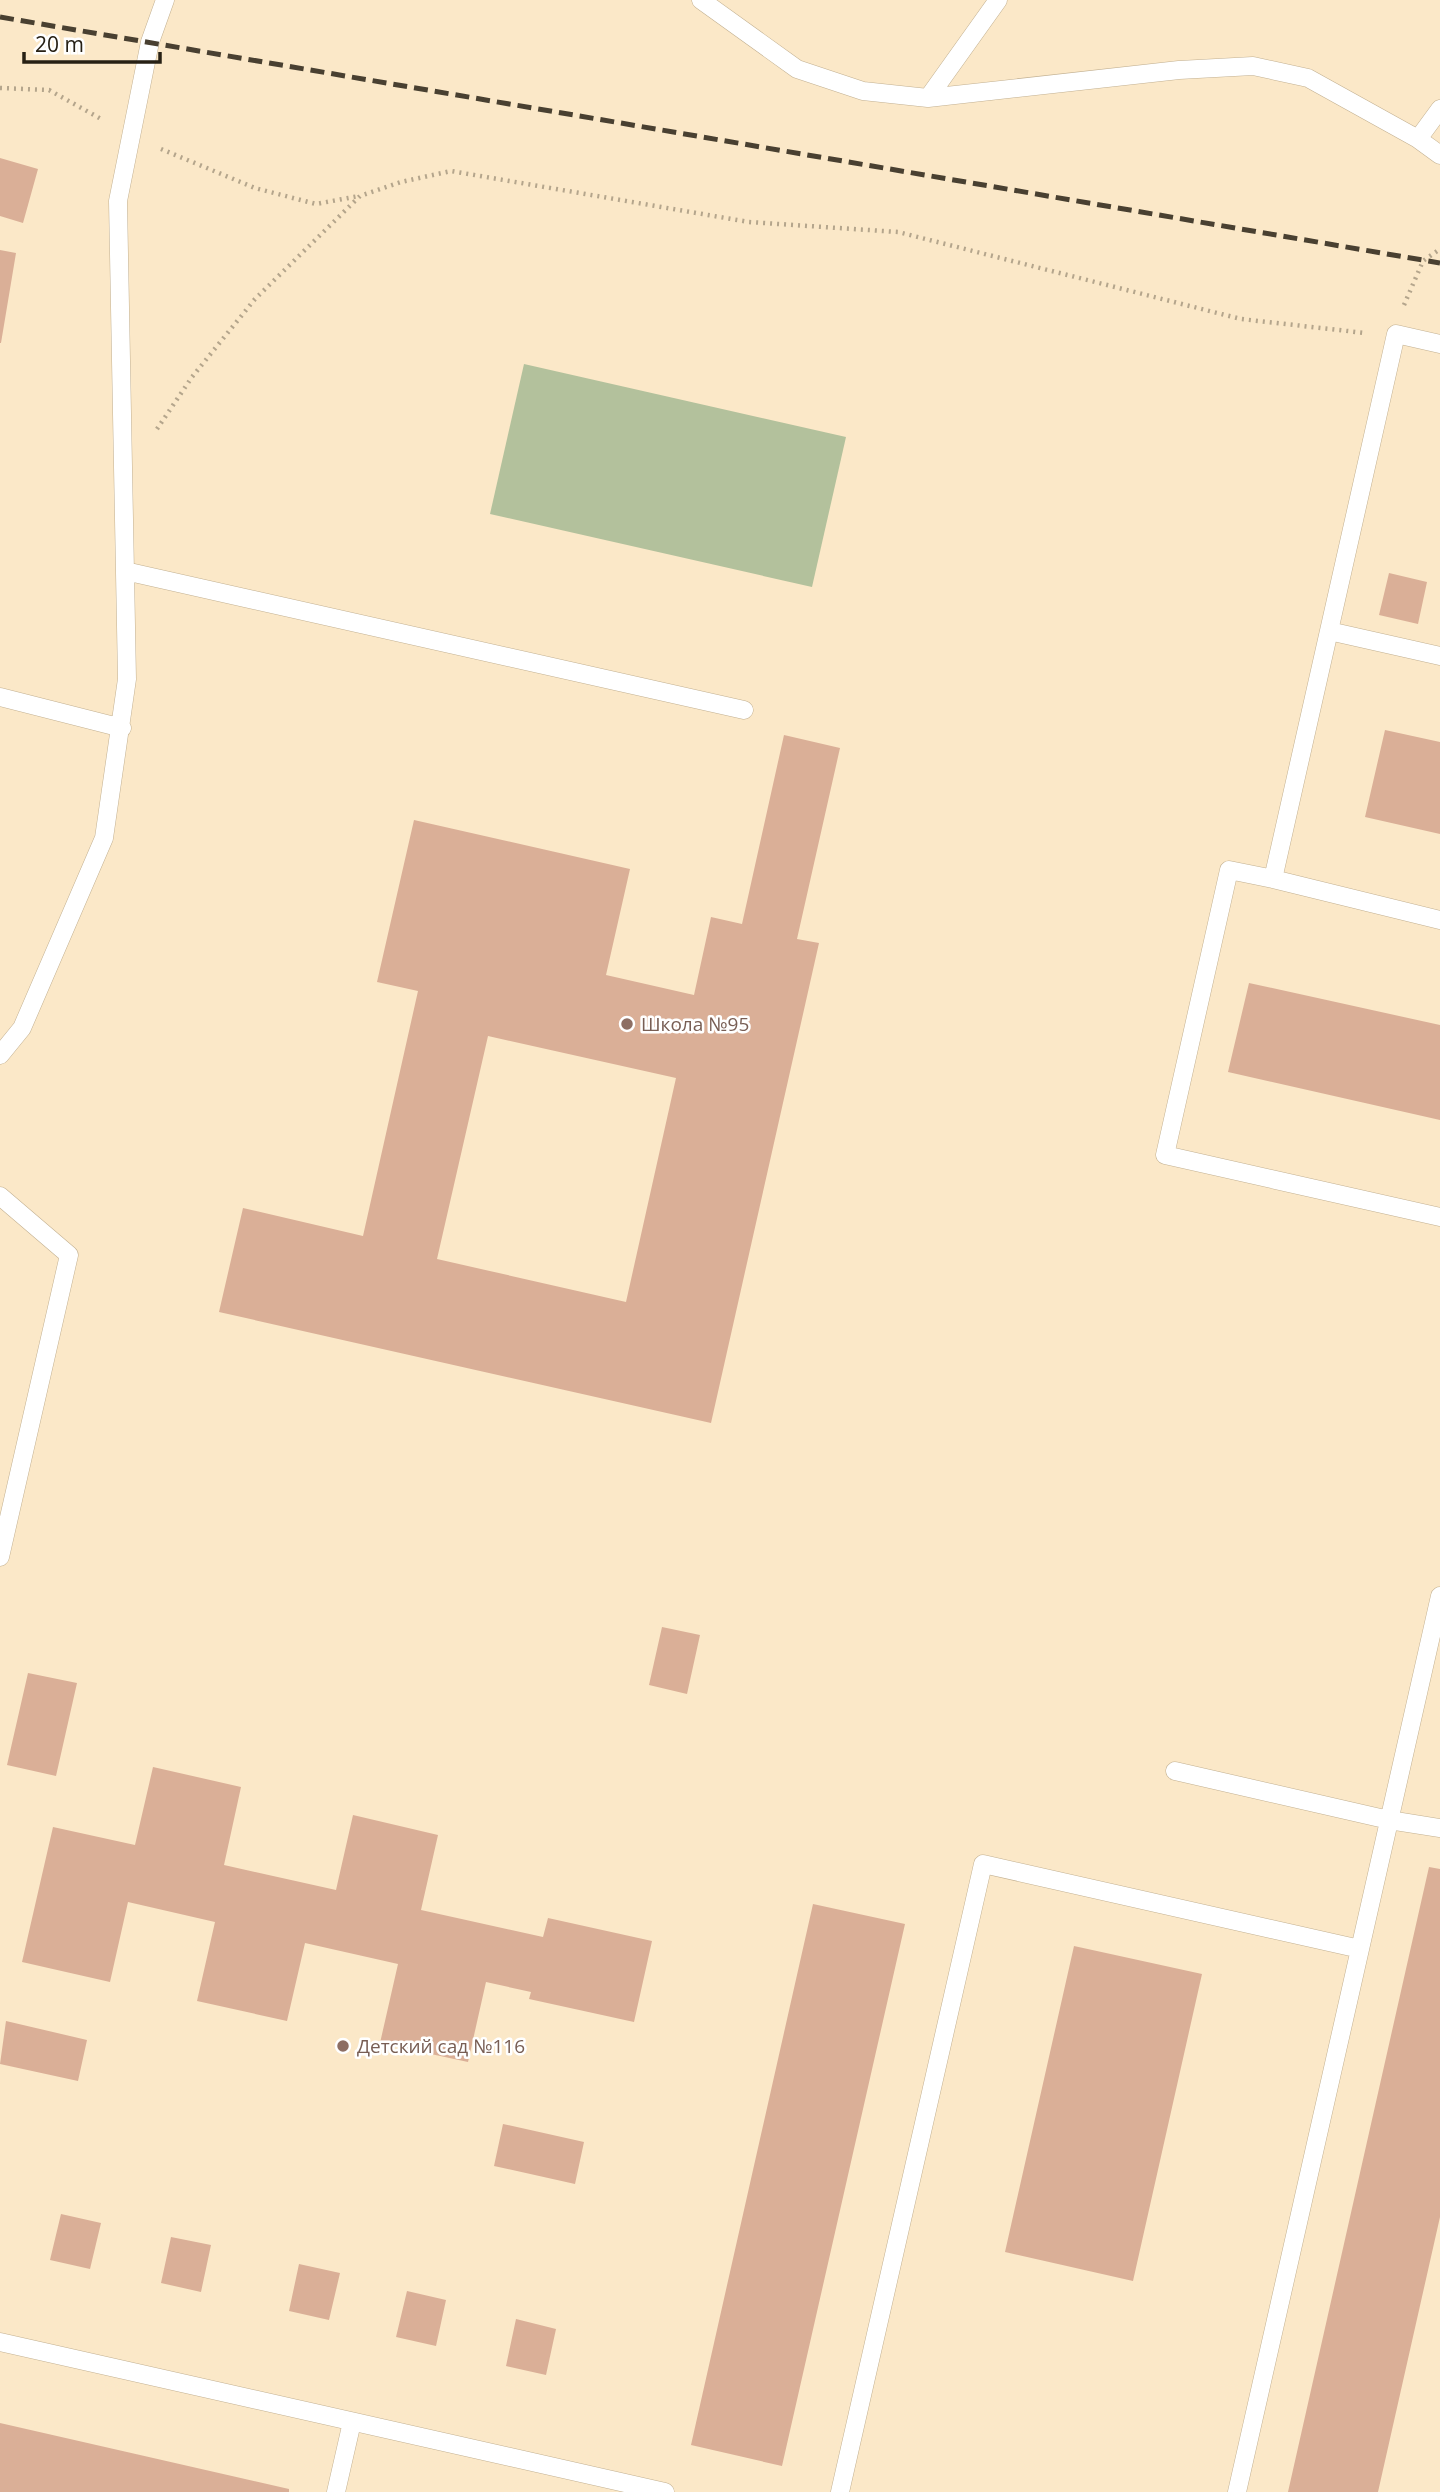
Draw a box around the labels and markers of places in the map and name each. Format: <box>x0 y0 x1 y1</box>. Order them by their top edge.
place label: Школа №95 <box>641 1011 749 1037</box>
marker: Школа №95 <box>619 1016 635 1032</box>
place label: Детский сад №116 <box>357 2033 525 2059</box>
marker: Детский сад №116 <box>335 2038 351 2054</box>

